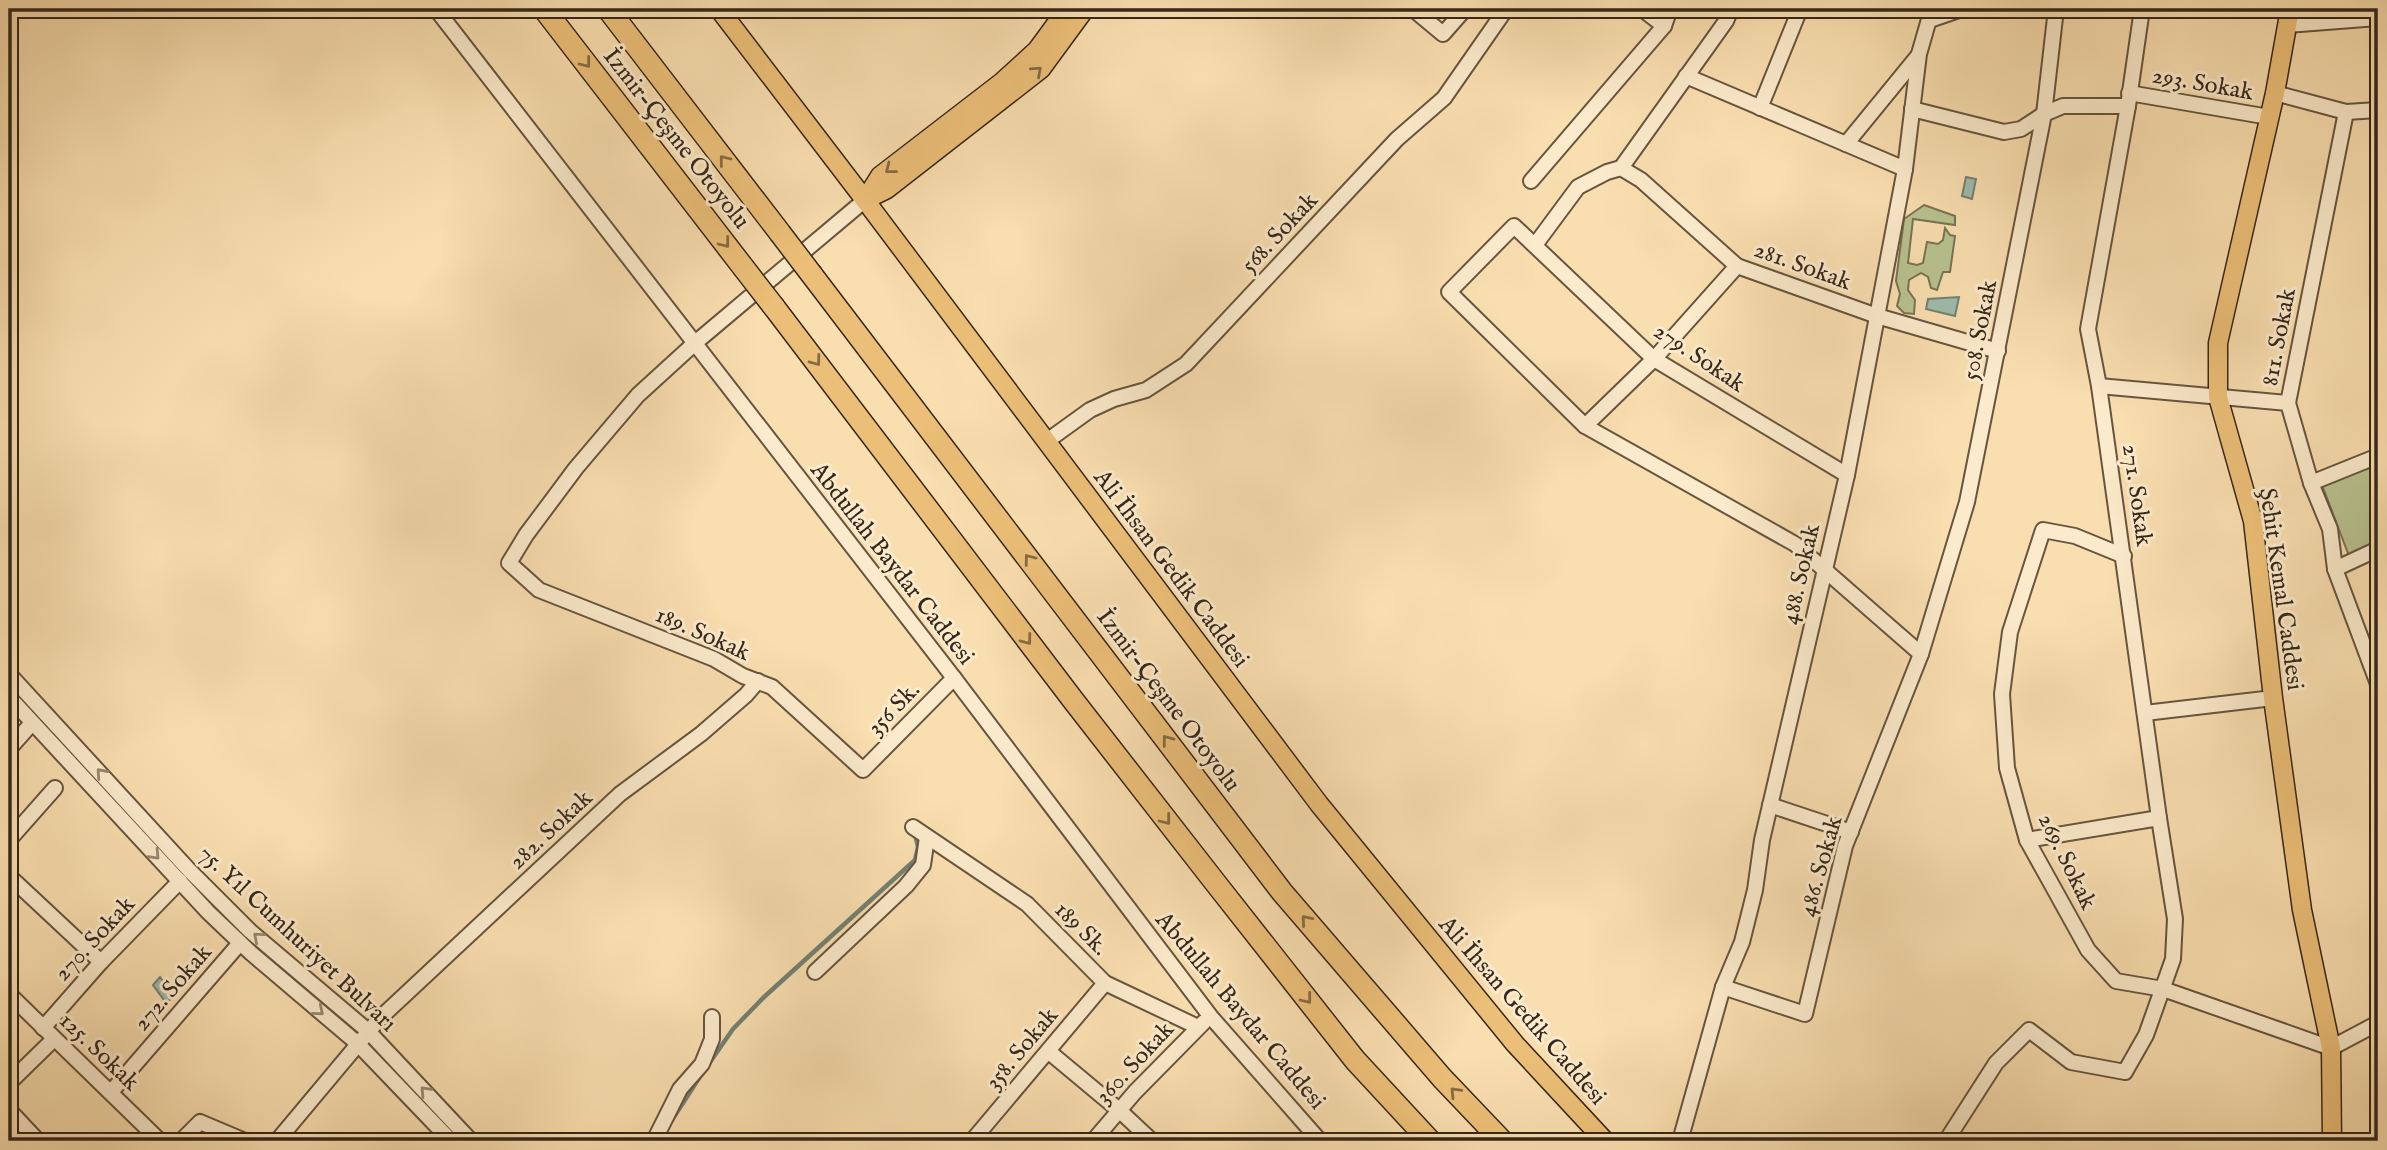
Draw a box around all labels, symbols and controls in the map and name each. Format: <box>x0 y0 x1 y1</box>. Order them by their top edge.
street label: İzmir-Çeşme Otoyolu <box>595 42 756 236</box>
one-way arrow <box>577 55 590 67</box>
street label: 293. Sokak <box>2150 60 2256 109</box>
one-way arrow <box>1029 67 1042 79</box>
one-way arrow <box>719 155 732 168</box>
one-way arrow <box>886 160 898 173</box>
street label: 568. Sokak <box>1235 186 1326 280</box>
one-way arrow <box>716 235 729 248</box>
street label: 281. Sokak <box>1750 235 1855 298</box>
street label: 508. Sokak <box>1956 277 2005 383</box>
street label: 811. Sokak <box>2255 286 2304 389</box>
street label: 279. Sokak <box>1647 316 1751 400</box>
one-way arrow <box>807 353 820 366</box>
street label: 271. Sokak <box>2114 442 2159 548</box>
street label: Abdullah Baydar Caddesi <box>802 455 981 672</box>
street label: Ali İhsan Gedik Caddesi <box>1085 463 1256 674</box>
street label: Şehit Kemal Caddesi <box>2251 486 2310 692</box>
street label: 488. Sokak <box>1775 521 1828 628</box>
one-way arrow <box>1024 555 1037 567</box>
street label: 189. Sokak <box>650 600 755 669</box>
street label: İzmir-Çeşme Otoyolu <box>1089 603 1247 799</box>
one-way arrow <box>1019 632 1032 645</box>
street label: 356 Sk. <box>861 675 927 743</box>
one-way arrow <box>1162 735 1175 748</box>
one-way arrow <box>97 768 109 781</box>
street label: 282. Sokak <box>503 783 600 877</box>
street label: 269. Sokak <box>2030 808 2103 915</box>
one-way arrow <box>1158 812 1171 825</box>
street label: 486. Sokak <box>1792 813 1851 920</box>
street label: 75. Yıl Cumhuriyet Bulvarı <box>191 839 403 1039</box>
one-way arrow <box>147 847 159 860</box>
street label: 270. Sokak <box>48 890 143 988</box>
street label: 189 Sk. <box>1047 895 1115 963</box>
street label: Abdullah Baydar Caddesi <box>1147 905 1332 1116</box>
street label: Ali İhsan Gedik Caddesi <box>1431 909 1613 1112</box>
one-way arrow <box>1302 915 1314 928</box>
one-way arrow <box>253 933 266 945</box>
street label: 272. Sokak <box>127 938 219 1038</box>
one-way arrow <box>1298 991 1311 1004</box>
street label: 358. Sokak <box>979 1001 1066 1097</box>
one-way arrow <box>311 1003 324 1015</box>
street label: 125. Sokak <box>52 1006 146 1098</box>
street label: 360. Sokak <box>1089 1015 1181 1111</box>
one-way arrow <box>420 1087 433 1100</box>
one-way arrow <box>1451 1087 1464 1100</box>

